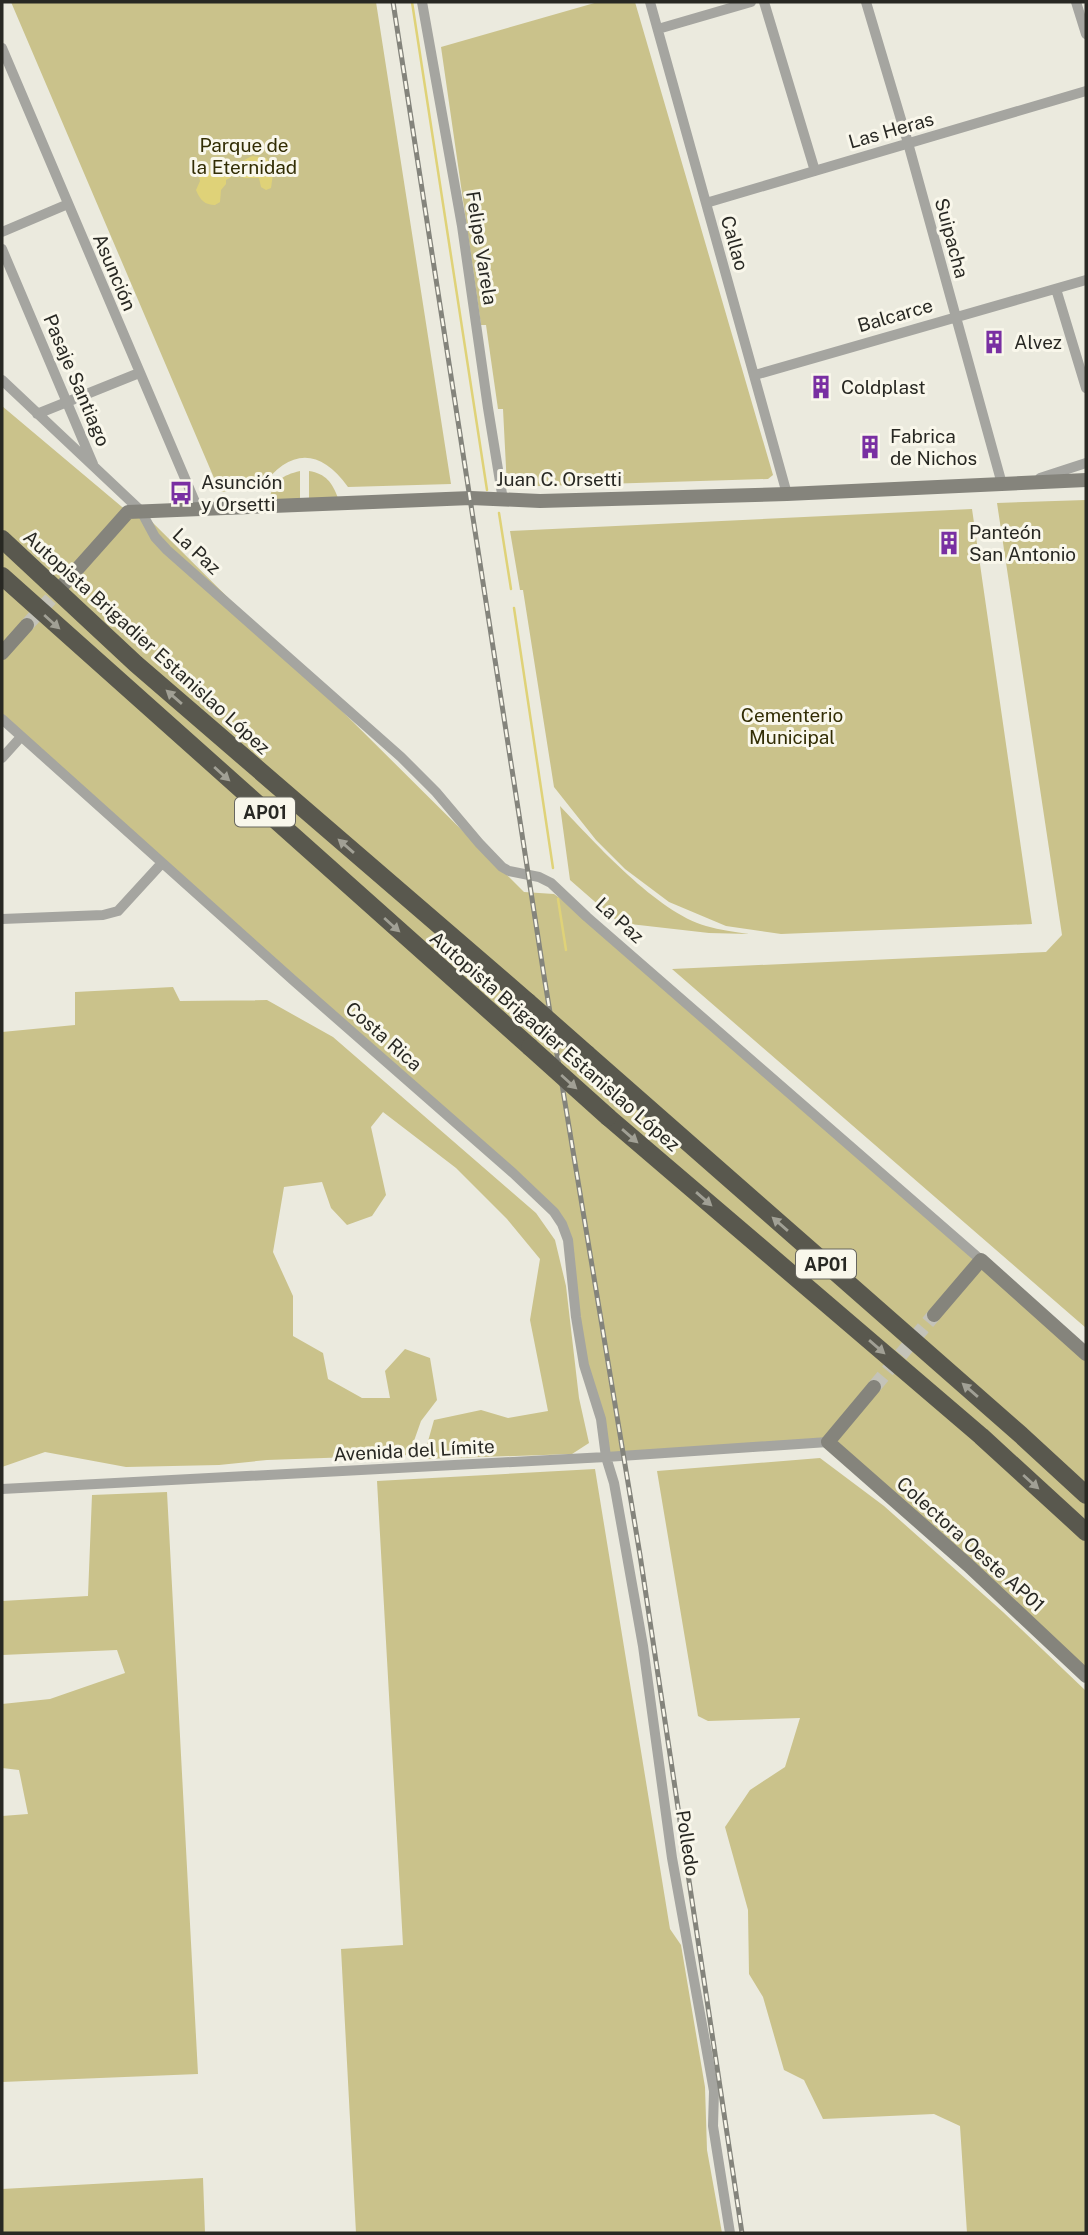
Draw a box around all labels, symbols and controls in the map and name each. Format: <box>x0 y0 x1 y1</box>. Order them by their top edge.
street label: Las Heras <box>846 107 936 153</box>
park label: Parque de la Eternidad <box>191 134 297 178</box>
street label: Felipe Varela <box>462 189 502 307</box>
street label: Suipacha <box>931 196 973 280</box>
street label: Callao <box>717 213 753 273</box>
street label: Asunción <box>89 230 141 314</box>
street label: Balcarce <box>855 294 935 336</box>
street label: Pasaje Santiago <box>39 311 115 449</box>
building icon: Alvez <box>980 328 1008 356</box>
place label: Alvez <box>1014 331 1062 353</box>
building icon: Coldplast <box>807 373 835 401</box>
place label: Coldplast <box>841 376 926 398</box>
place label: Fabrica de Nichos <box>890 425 977 469</box>
building icon: Fabrica de Nichos <box>856 433 884 461</box>
street label: Juan C. Orsetti <box>496 468 622 490</box>
place label: Asunción y Orsetti <box>201 471 283 515</box>
bus stop icon: Asunción y Orsetti <box>167 479 195 507</box>
place label: Panteón San Antonio <box>969 521 1076 565</box>
street label: La Paz <box>169 523 225 579</box>
street label: Autopista Brigadier Estanislao López <box>19 525 275 759</box>
building icon: Panteón San Antonio <box>935 529 963 557</box>
one-way arrow <box>43 614 60 630</box>
one-way arrow <box>165 689 183 705</box>
park label: Cementerio Municipal <box>741 704 843 748</box>
one-way arrow <box>213 766 231 782</box>
road number: AP01 <box>235 798 295 826</box>
one-way arrow <box>338 839 355 854</box>
street label: La Paz <box>591 893 649 947</box>
one-way arrow <box>383 917 401 933</box>
street label: Autopista Brigadier Estanislao López <box>426 926 684 1156</box>
street label: Costa Rica <box>341 997 427 1075</box>
one-way arrow <box>560 1074 578 1090</box>
one-way arrow <box>621 1128 639 1144</box>
one-way arrow <box>695 1191 712 1206</box>
one-way arrow <box>771 1216 789 1232</box>
road number: AP01 <box>796 1250 856 1279</box>
one-way arrow <box>868 1339 885 1354</box>
one-way arrow <box>961 1383 978 1398</box>
street label: Avenida del Límite <box>333 1435 495 1465</box>
street label: Colectora Oeste AP01 <box>893 1472 1049 1616</box>
one-way arrow <box>1023 1474 1040 1489</box>
street label: Polledo <box>672 1809 704 1877</box>

